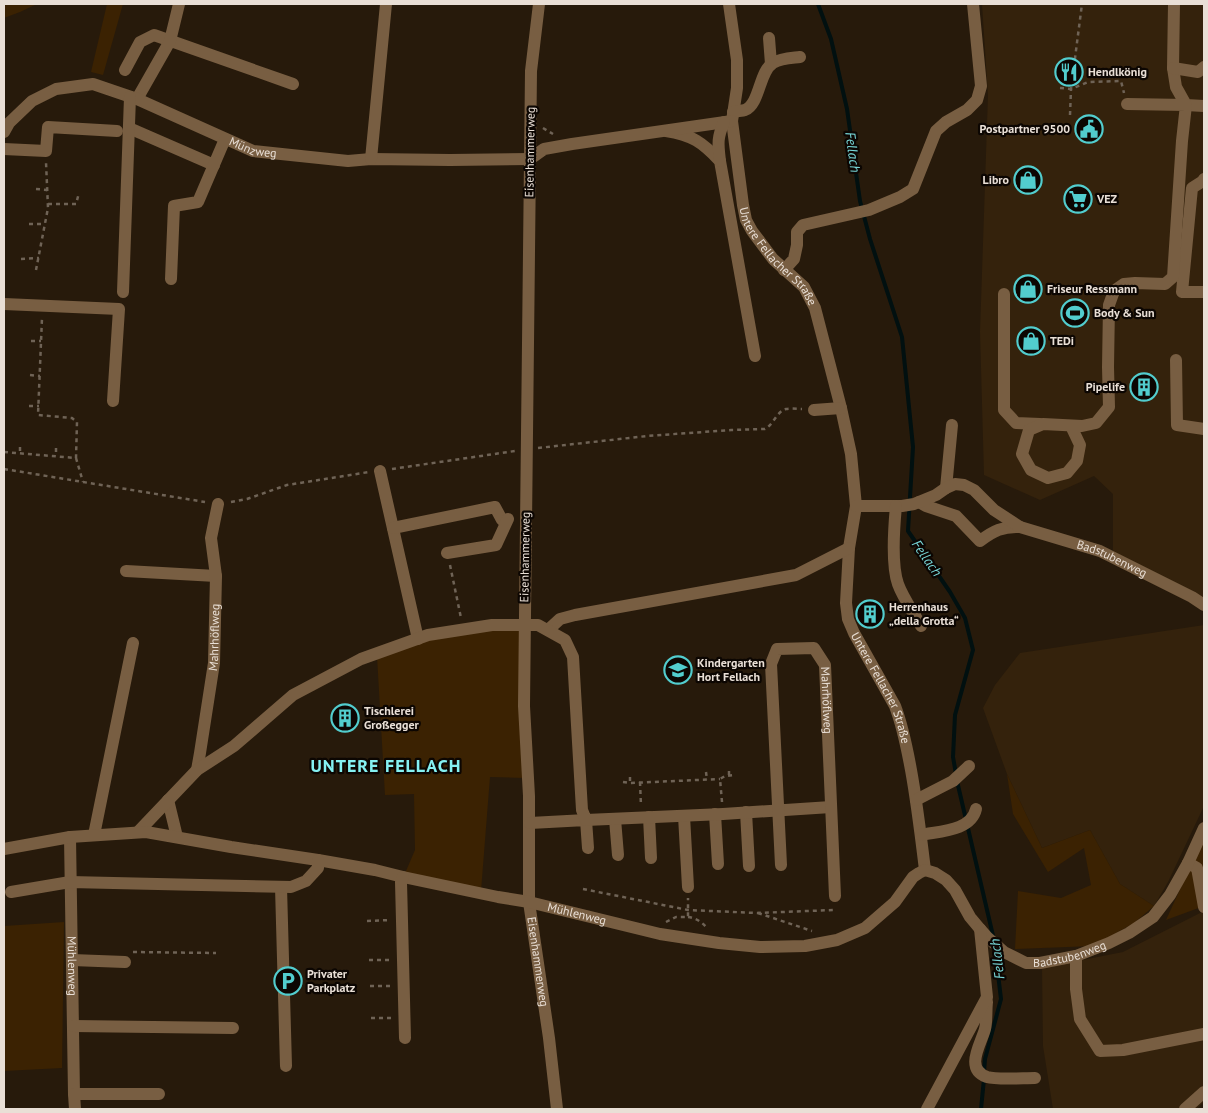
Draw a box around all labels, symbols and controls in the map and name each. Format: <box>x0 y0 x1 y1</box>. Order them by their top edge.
restaurant icon: Hendlkönig <box>1054 57 1084 87</box>
place label: Hendlkönig <box>1088 64 1147 79</box>
street label: Eisenhammerweg <box>521 107 538 197</box>
public building icon: Postpartner 9500 <box>1074 114 1104 144</box>
place label: Postpartner 9500 <box>980 121 1070 136</box>
water label: Fellach <box>841 130 865 174</box>
street label: Münzweg <box>227 133 277 160</box>
shop icon: Libro <box>1013 165 1043 195</box>
place label: Libro <box>983 172 1010 187</box>
supermarket icon: VEZ <box>1063 184 1093 214</box>
place label: VEZ <box>1096 191 1117 206</box>
street label: Untere Fellacher Straße <box>737 206 820 308</box>
shop icon: Friseur Ressmann <box>1013 274 1043 304</box>
place label: Friseur Ressmann <box>1047 281 1137 296</box>
sports icon: Body & Sun <box>1060 298 1090 328</box>
place label: Body & Sun <box>1094 305 1155 320</box>
shop icon: TEDi <box>1016 326 1046 356</box>
place label: TEDi <box>1050 333 1074 348</box>
building icon: Pipelife <box>1129 372 1159 402</box>
place label: Pipelife <box>1086 379 1125 394</box>
street label: Eisenhammerweg <box>516 512 533 602</box>
water label: Fellach <box>908 536 946 580</box>
street label: Badstubenweg <box>1075 537 1150 580</box>
building icon: Herrenhaus „della Grotta“ <box>855 599 885 629</box>
place label: Herrenhaus „della Grotta“ <box>889 599 959 628</box>
street label: Mahrhöflweg <box>205 604 222 672</box>
street label: Untere Fellacher Straße <box>848 629 914 745</box>
school or university icon: Kindergarten Hort Fellach <box>663 655 693 685</box>
place label: Kindergarten Hort Fellach <box>697 655 765 684</box>
street label: Mahrhöflweg <box>818 666 836 734</box>
building icon: Tischlerei Großegger <box>330 703 360 733</box>
place label: Tischlerei Großegger <box>364 703 420 732</box>
district label: UNTERE FELLACH <box>311 754 461 777</box>
street label: Mühlenweg <box>546 899 608 928</box>
street label: Eisenhammerweg <box>524 916 552 1008</box>
street label: Mühlenweg <box>65 936 80 996</box>
street label: Badstubenweg <box>1033 937 1108 970</box>
water label: Fellach <box>986 938 1008 980</box>
parking icon: Privater Parkplatz <box>273 966 303 996</box>
place label: Privater Parkplatz <box>307 966 356 995</box>

